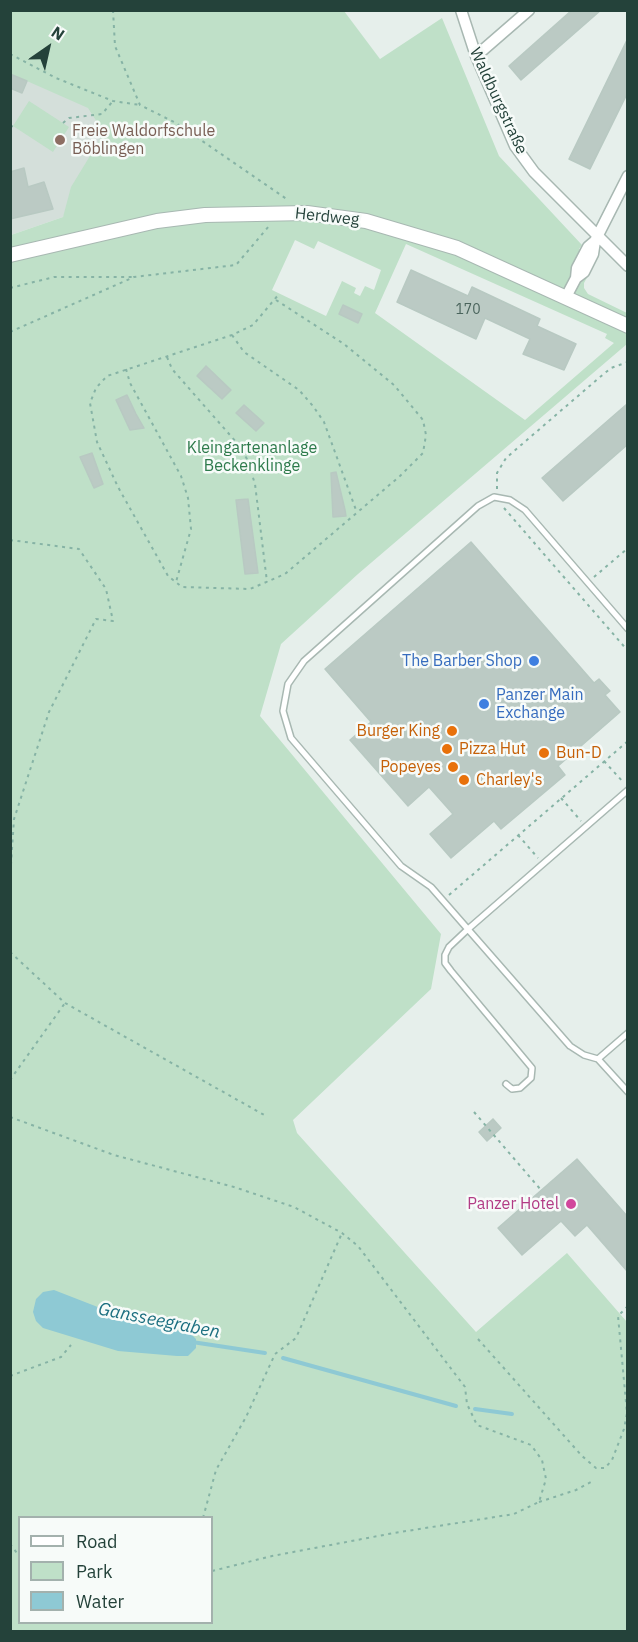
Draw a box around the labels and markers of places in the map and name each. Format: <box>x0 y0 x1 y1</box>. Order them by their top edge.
place label: Freie Waldorfschule Böblingen <box>72 121 215 159</box>
marker: Freie Waldorfschule Böblingen <box>53 133 67 147</box>
place label: The Barber Shop <box>402 651 522 671</box>
marker: The Barber Shop <box>527 654 541 668</box>
place label: Panzer Main Exchange <box>496 685 583 723</box>
marker: Panzer Main Exchange <box>477 697 491 711</box>
place label: Burger King <box>356 721 440 741</box>
marker: Burger King <box>445 724 459 738</box>
place label: Pizza Hut <box>459 739 526 759</box>
marker: Pizza Hut <box>440 742 454 756</box>
place label: Bun-D <box>556 743 602 763</box>
marker: Bun-D <box>537 746 551 760</box>
place label: Popeyes <box>380 757 441 777</box>
marker: Popeyes <box>446 760 460 774</box>
place label: Charley's <box>476 770 542 790</box>
marker: Charley's <box>457 773 471 787</box>
place label: Panzer Hotel <box>467 1194 559 1214</box>
marker: Panzer Hotel <box>564 1197 578 1211</box>

